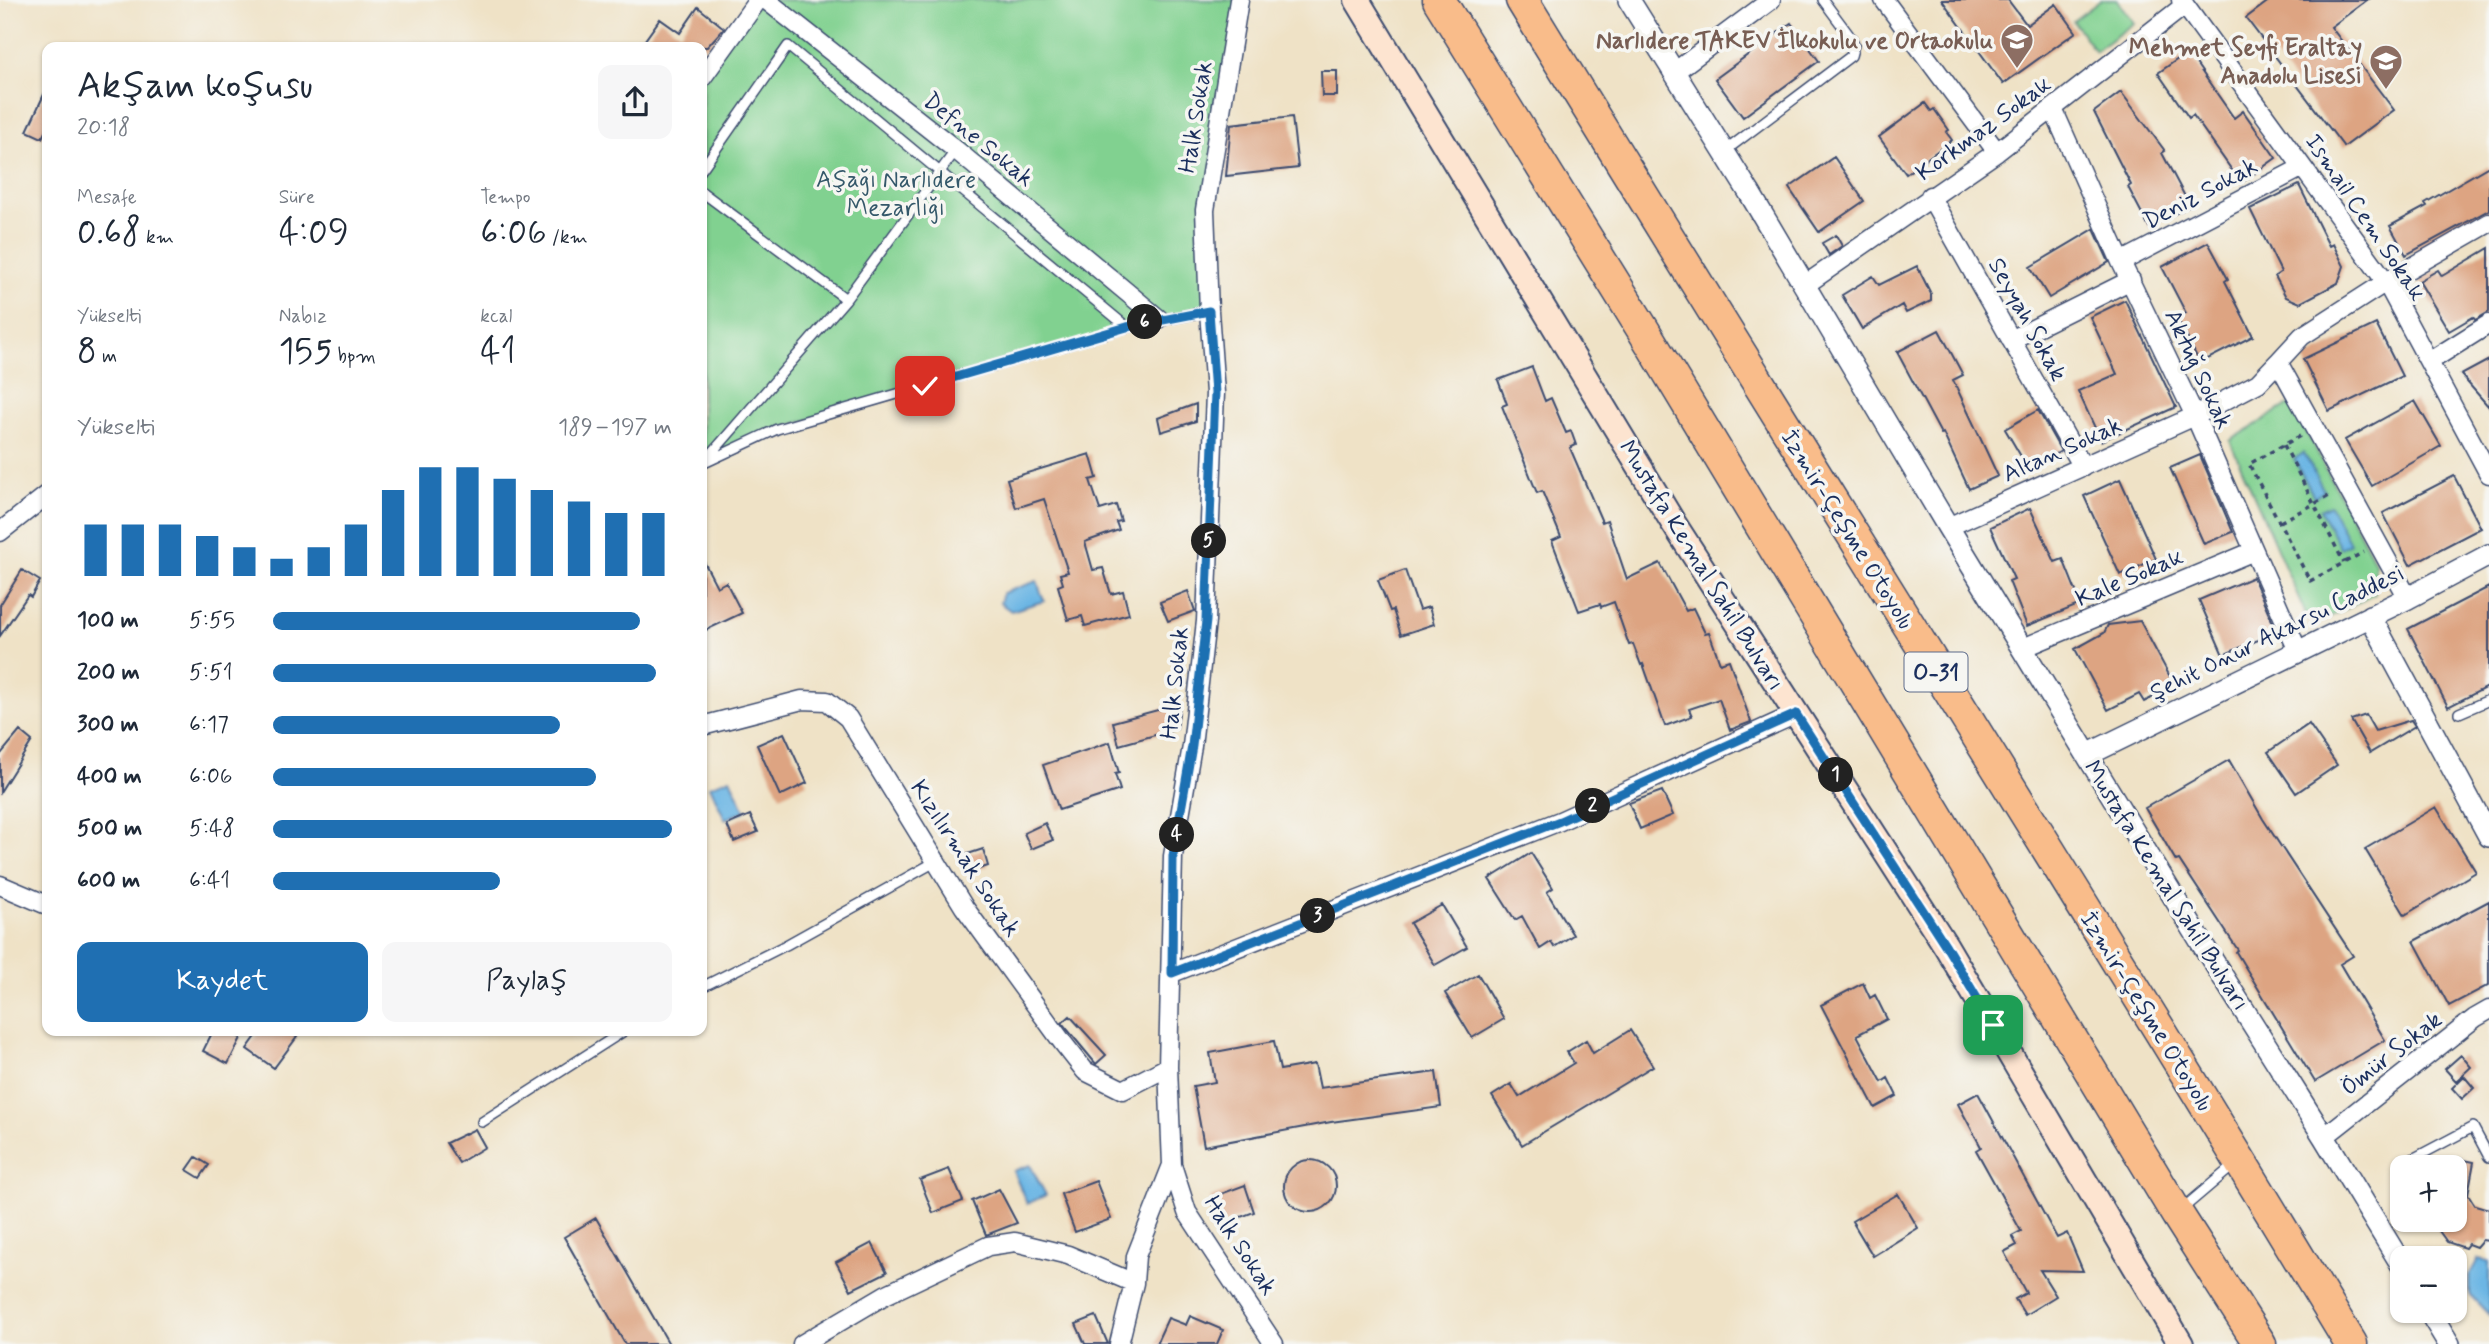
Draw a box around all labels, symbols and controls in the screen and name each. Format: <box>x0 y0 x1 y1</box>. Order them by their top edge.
school or university icon: Narlıdere TAKEV İlkokulu ve Ortaokulu <box>1998 21 2036 70</box>
place label: Narlıdere TAKEV İlkokulu ve Ortaokulu <box>1596 26 1993 57</box>
place label: Mehmet Seyfi Eraltay Anadolu Lisesi <box>2129 33 2362 92</box>
school or university icon: Mehmet Seyfi Eraltay Anadolu Lisesi <box>2367 42 2405 91</box>
street label: Halk Sokak <box>1172 59 1221 175</box>
text: Akşam koşusu <box>77 62 313 111</box>
button: share <box>598 65 672 139</box>
street label: Korkmaz Sokak <box>1910 70 2058 189</box>
street label: Defne Sokak <box>916 86 1040 194</box>
text: 20:18 <box>77 113 130 143</box>
street label: Ismail Cem Sokak <box>2297 128 2432 308</box>
street label: Deniz Sokak <box>2138 151 2263 237</box>
park label: Aşağı Narlıdere Mezarlığı <box>816 165 976 224</box>
text: Mesafe <box>77 185 137 210</box>
text: Süre <box>279 185 315 210</box>
text: Tempo <box>480 185 531 210</box>
text: 0.68 <box>77 210 141 256</box>
text: 4:09 <box>279 210 349 256</box>
text: 6:06 <box>480 210 547 256</box>
text: km <box>141 225 174 250</box>
text: /km <box>547 225 588 250</box>
street label: Seyyah Sokak <box>1980 253 2073 387</box>
text: Yükselti <box>77 304 141 329</box>
text: Nabız <box>279 304 327 329</box>
text: kcal <box>480 304 512 329</box>
pin: 6 <box>1128 304 1162 340</box>
street label: Aktuğ Sokak <box>2156 305 2239 435</box>
text: 6 <box>1140 309 1149 334</box>
text: 8 <box>77 329 97 375</box>
text: 155 <box>279 329 332 375</box>
text: 41 <box>480 329 516 375</box>
text: m <box>97 344 117 369</box>
text: bpm <box>332 344 376 369</box>
pin <box>895 356 955 416</box>
icon: check <box>906 367 944 405</box>
street label: Altan Sokak <box>1998 410 2127 490</box>
text: Yükselti <box>77 413 155 443</box>
text: 189–197 m <box>558 413 672 443</box>
street label: İzmir-Çeşme Otoyolu <box>1773 424 1921 635</box>
street label: Mustafa Kemal Sahil Bulvarı <box>1611 435 1791 697</box>
pin: 5 <box>1192 524 1226 558</box>
text: 5 <box>1203 528 1214 553</box>
street label: Kale Sokak <box>2071 542 2188 615</box>
street label: Şehit Onur Akarsu Caddesi <box>2145 558 2410 709</box>
text: 100 m <box>77 606 139 636</box>
text: 5:55 <box>189 606 235 636</box>
street label: Halk Sokak <box>1154 625 1197 741</box>
road number: O-31 <box>1904 652 1968 692</box>
text: 200 m <box>77 658 140 688</box>
text: 5:51 <box>189 658 233 688</box>
text: 300 m <box>77 710 139 740</box>
text: 6:17 <box>189 710 229 740</box>
street label: Mustafa Kemal Sahil Bulvarı <box>2076 755 2256 1017</box>
pin: 1 <box>1818 758 1854 792</box>
text: 400 m <box>77 762 142 792</box>
text: 6:06 <box>189 762 233 792</box>
text: 1 <box>1831 762 1840 787</box>
street label: Kızılırmak Sokak <box>902 774 1027 943</box>
pin: 2 <box>1576 788 1610 824</box>
text: 2 <box>1588 793 1597 818</box>
text: 500 m <box>77 814 142 844</box>
text: 5:48 <box>189 814 235 844</box>
pin: 4 <box>1160 818 1194 852</box>
text: 4 <box>1171 822 1182 847</box>
text: 600 m <box>77 866 140 896</box>
text: 6:41 <box>189 866 230 896</box>
pin: 3 <box>1300 898 1336 934</box>
text: 3 <box>1313 903 1322 928</box>
street label: İzmir-Çeşme Otoyolu <box>2072 906 2220 1117</box>
button: Kaydet <box>77 942 368 1022</box>
button: Paylaş <box>382 942 672 1022</box>
pin <box>1963 995 2023 1055</box>
street label: Ömür Sokak <box>2335 1005 2449 1103</box>
icon: arrive <box>1974 1006 2012 1044</box>
map controls <box>2390 1155 2467 1323</box>
button: + <box>2390 1155 2467 1232</box>
street label: Halk Sokak <box>1196 1190 1284 1302</box>
button: − <box>2390 1246 2467 1323</box>

